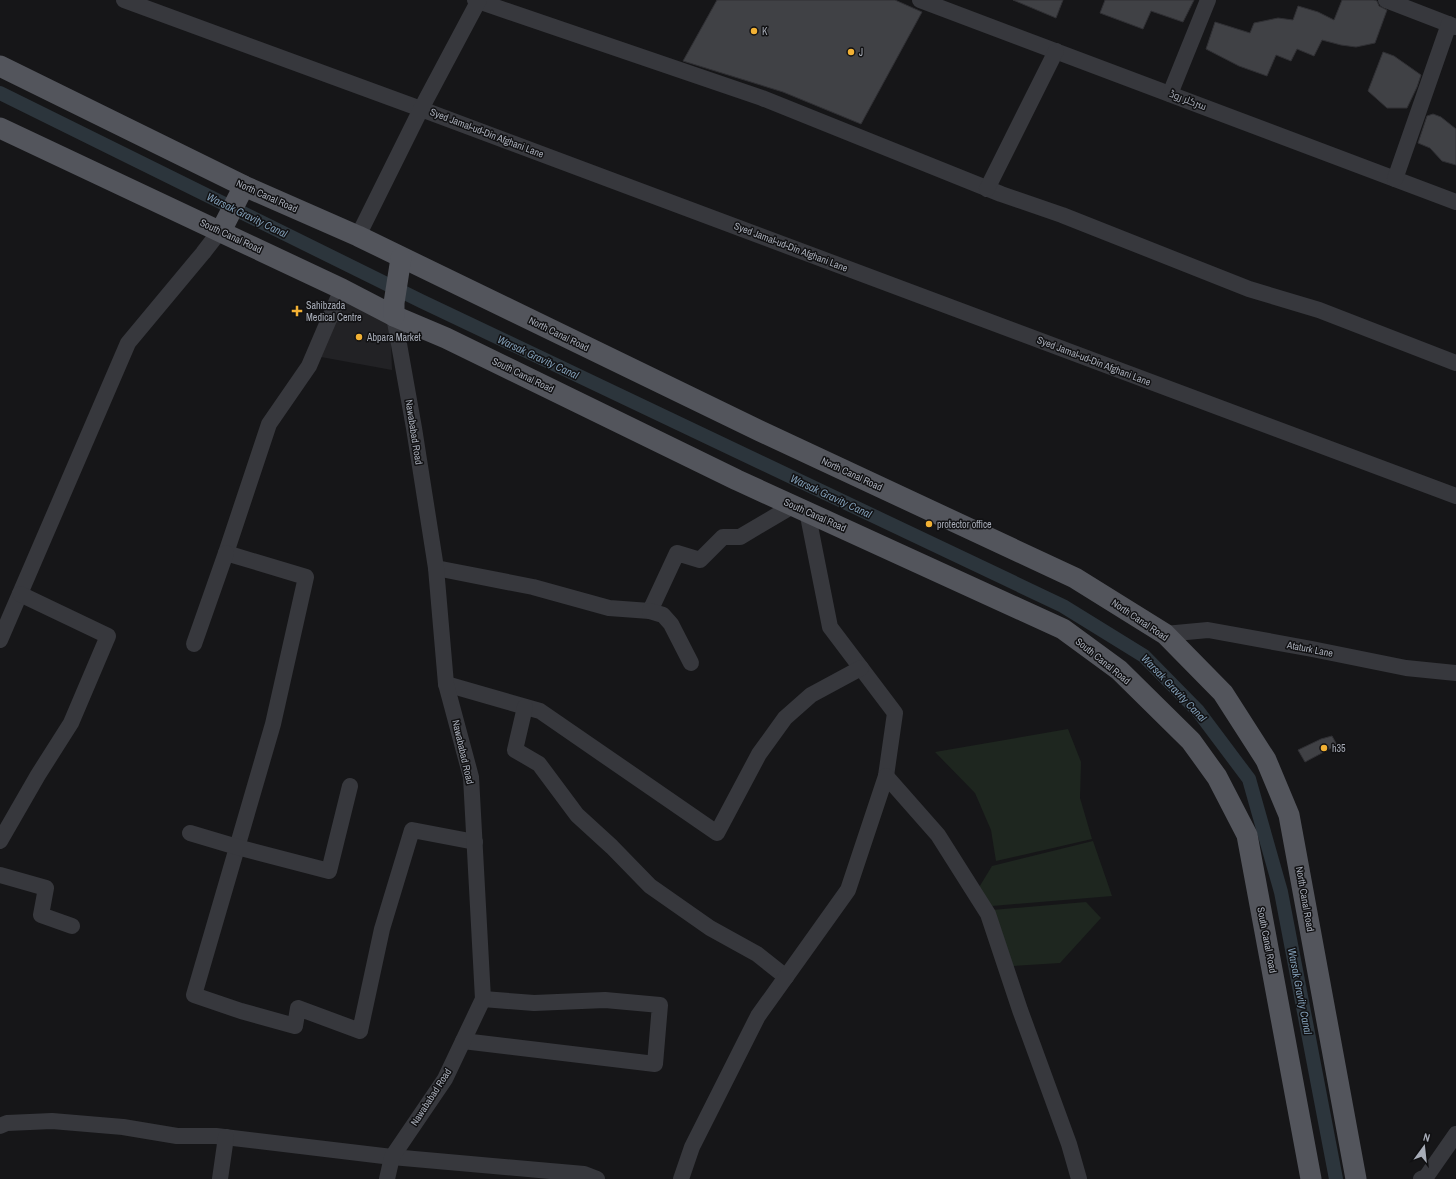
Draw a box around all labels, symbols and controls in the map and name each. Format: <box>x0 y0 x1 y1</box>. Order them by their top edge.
place label: K <box>762 25 768 38</box>
marker: K <box>749 26 759 36</box>
place label: J <box>859 46 863 59</box>
marker: J <box>846 47 856 57</box>
street label: سرکلر روڈ <box>1168 87 1208 113</box>
street label: Syed Jamal-ud-Din Afghani Lane <box>428 105 546 161</box>
street label: North Canal Road <box>234 177 300 215</box>
water label: Warsak Gravity Canal <box>204 189 291 241</box>
street label: South Canal Road <box>198 216 264 256</box>
street label: Syed Jamal-ud-Din Afghani Lane <box>732 219 850 275</box>
place label: Sahibzada Medical Centre <box>306 299 362 324</box>
marker: Sahibzada Medical Centre <box>291 305 303 317</box>
street label: North Canal Road <box>527 314 591 354</box>
place label: Abpara Market <box>366 331 421 344</box>
marker: Abpara Market <box>354 332 364 342</box>
water label: Warsak Gravity Canal <box>495 332 582 382</box>
street label: Syed Jamal-ud-Din Afghani Lane <box>1035 333 1153 389</box>
street label: South Canal Road <box>490 354 556 396</box>
street label: Nawababad Road <box>402 399 426 465</box>
street label: North Canal Road <box>820 454 884 494</box>
water label: Warsak Gravity Canal <box>788 471 875 521</box>
street label: South Canal Road <box>782 495 848 535</box>
place label: protector office <box>937 518 992 531</box>
marker: protector office <box>924 519 934 529</box>
street label: North Canal Road <box>1109 596 1171 644</box>
street label: South Canal Road <box>1073 635 1133 687</box>
street label: Ataturk Lane <box>1285 638 1334 660</box>
water label: Warsak Gravity Canal <box>1138 651 1210 725</box>
street label: Nawababad Road <box>449 719 477 785</box>
place label: h35 <box>1332 742 1346 755</box>
marker: h35 <box>1319 743 1329 753</box>
street label: North Canal Road <box>1293 866 1317 932</box>
street label: South Canal Road <box>1254 906 1280 974</box>
water label: Warsak Gravity Canal <box>1285 946 1315 1037</box>
street label: Nawababad Road <box>408 1066 454 1128</box>
north arrow <box>1404 1127 1444 1167</box>
text: N <box>1422 1130 1432 1145</box>

